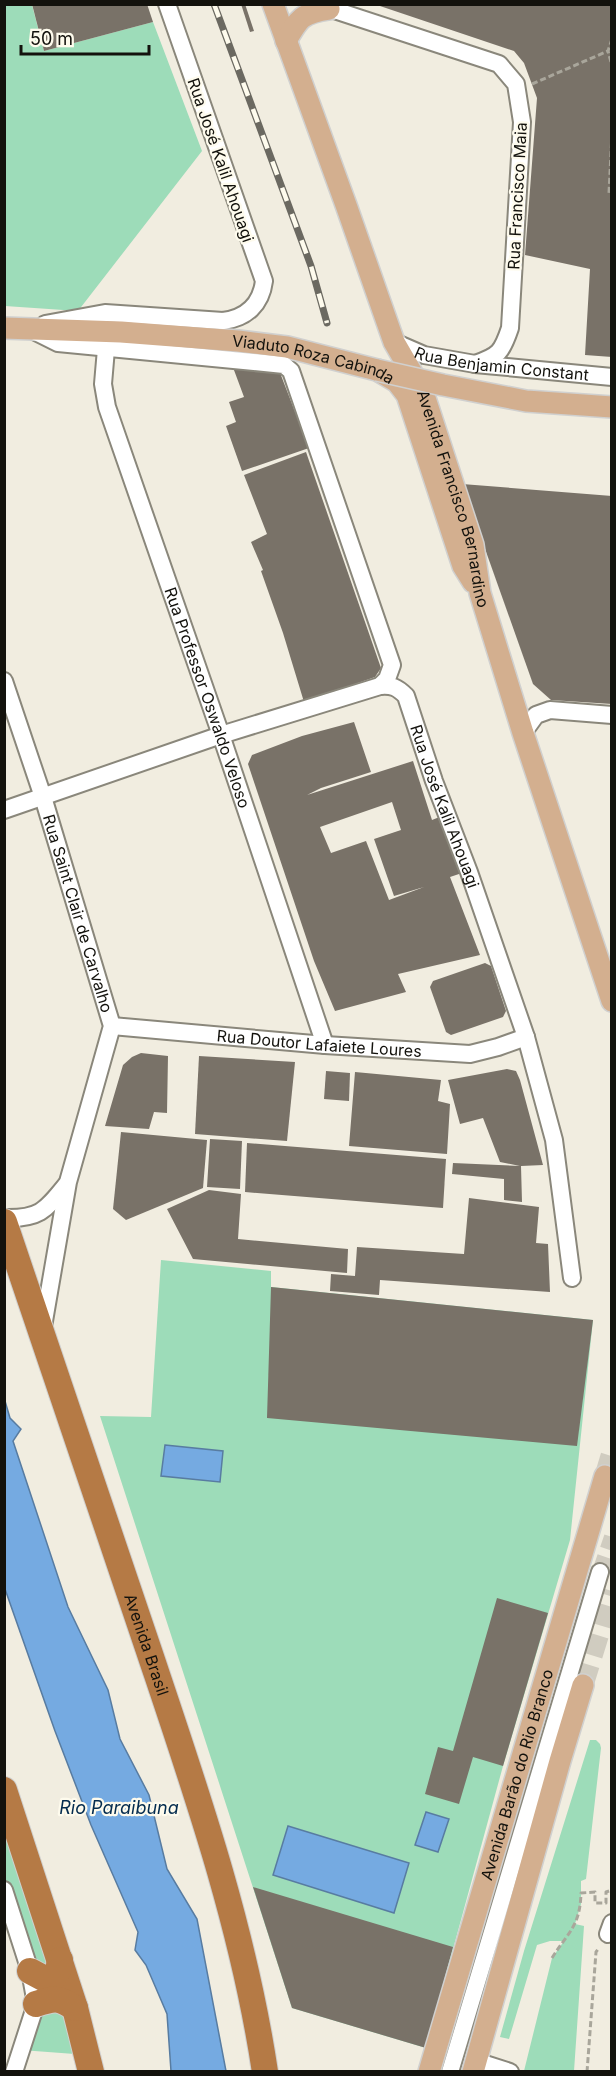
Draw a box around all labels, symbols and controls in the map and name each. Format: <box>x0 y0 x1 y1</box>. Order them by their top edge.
scale bar <box>21 18 148 56</box>
text: 50 m <box>30 28 73 49</box>
street label: Rua José Kalil Ahouagi <box>183 75 259 245</box>
street label: Rua Francisco Maia <box>503 122 531 270</box>
street label: Viaduto Roza Cabinda <box>232 331 398 388</box>
street label: Rua Benjamin Constant <box>411 342 590 385</box>
street label: Avenida Francisco Bernardino <box>413 387 494 610</box>
street label: Rua Professor Oswaldo Veloso <box>160 585 255 811</box>
street label: Rua José Kalil Ahouagi <box>406 722 484 890</box>
street label: Rua Saint Clair de Carvalho <box>39 812 117 1015</box>
street label: Rua Doutor Lafaiete Loures <box>216 1025 422 1061</box>
street label: Avenida Brasil <box>120 1591 173 1698</box>
street label: Avenida Barão do Rio Branco <box>476 1667 557 1883</box>
water label: Rio Paraibuna <box>59 1797 179 1818</box>

